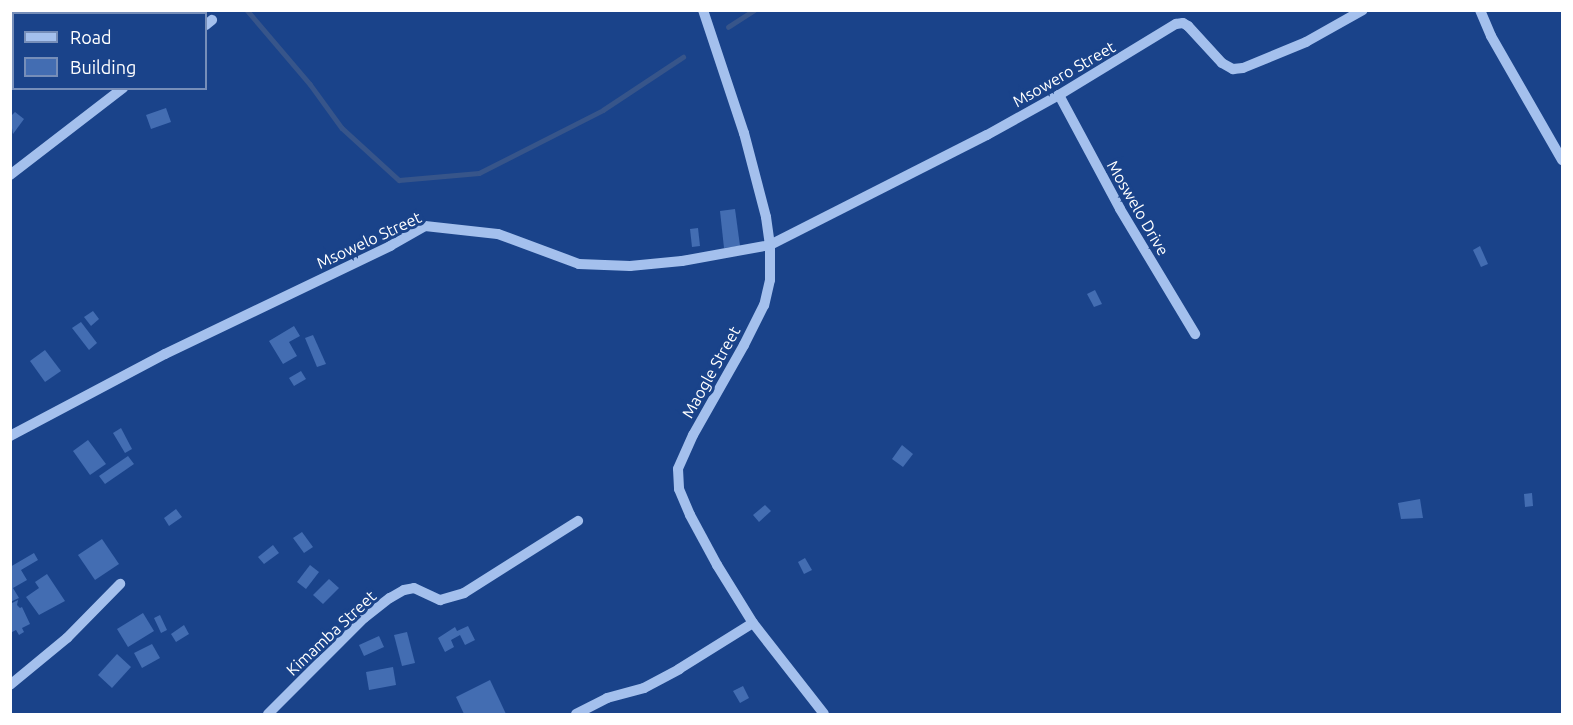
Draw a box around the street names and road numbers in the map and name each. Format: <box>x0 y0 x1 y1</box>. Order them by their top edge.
street label: Msowero Street <box>1009 37 1119 111</box>
street label: Moswelo Drive <box>1103 157 1173 259</box>
street label: Msowelo Street <box>314 207 424 273</box>
street label: Maogle Street <box>678 323 744 421</box>
street label: Kimamba Street <box>282 587 380 679</box>

